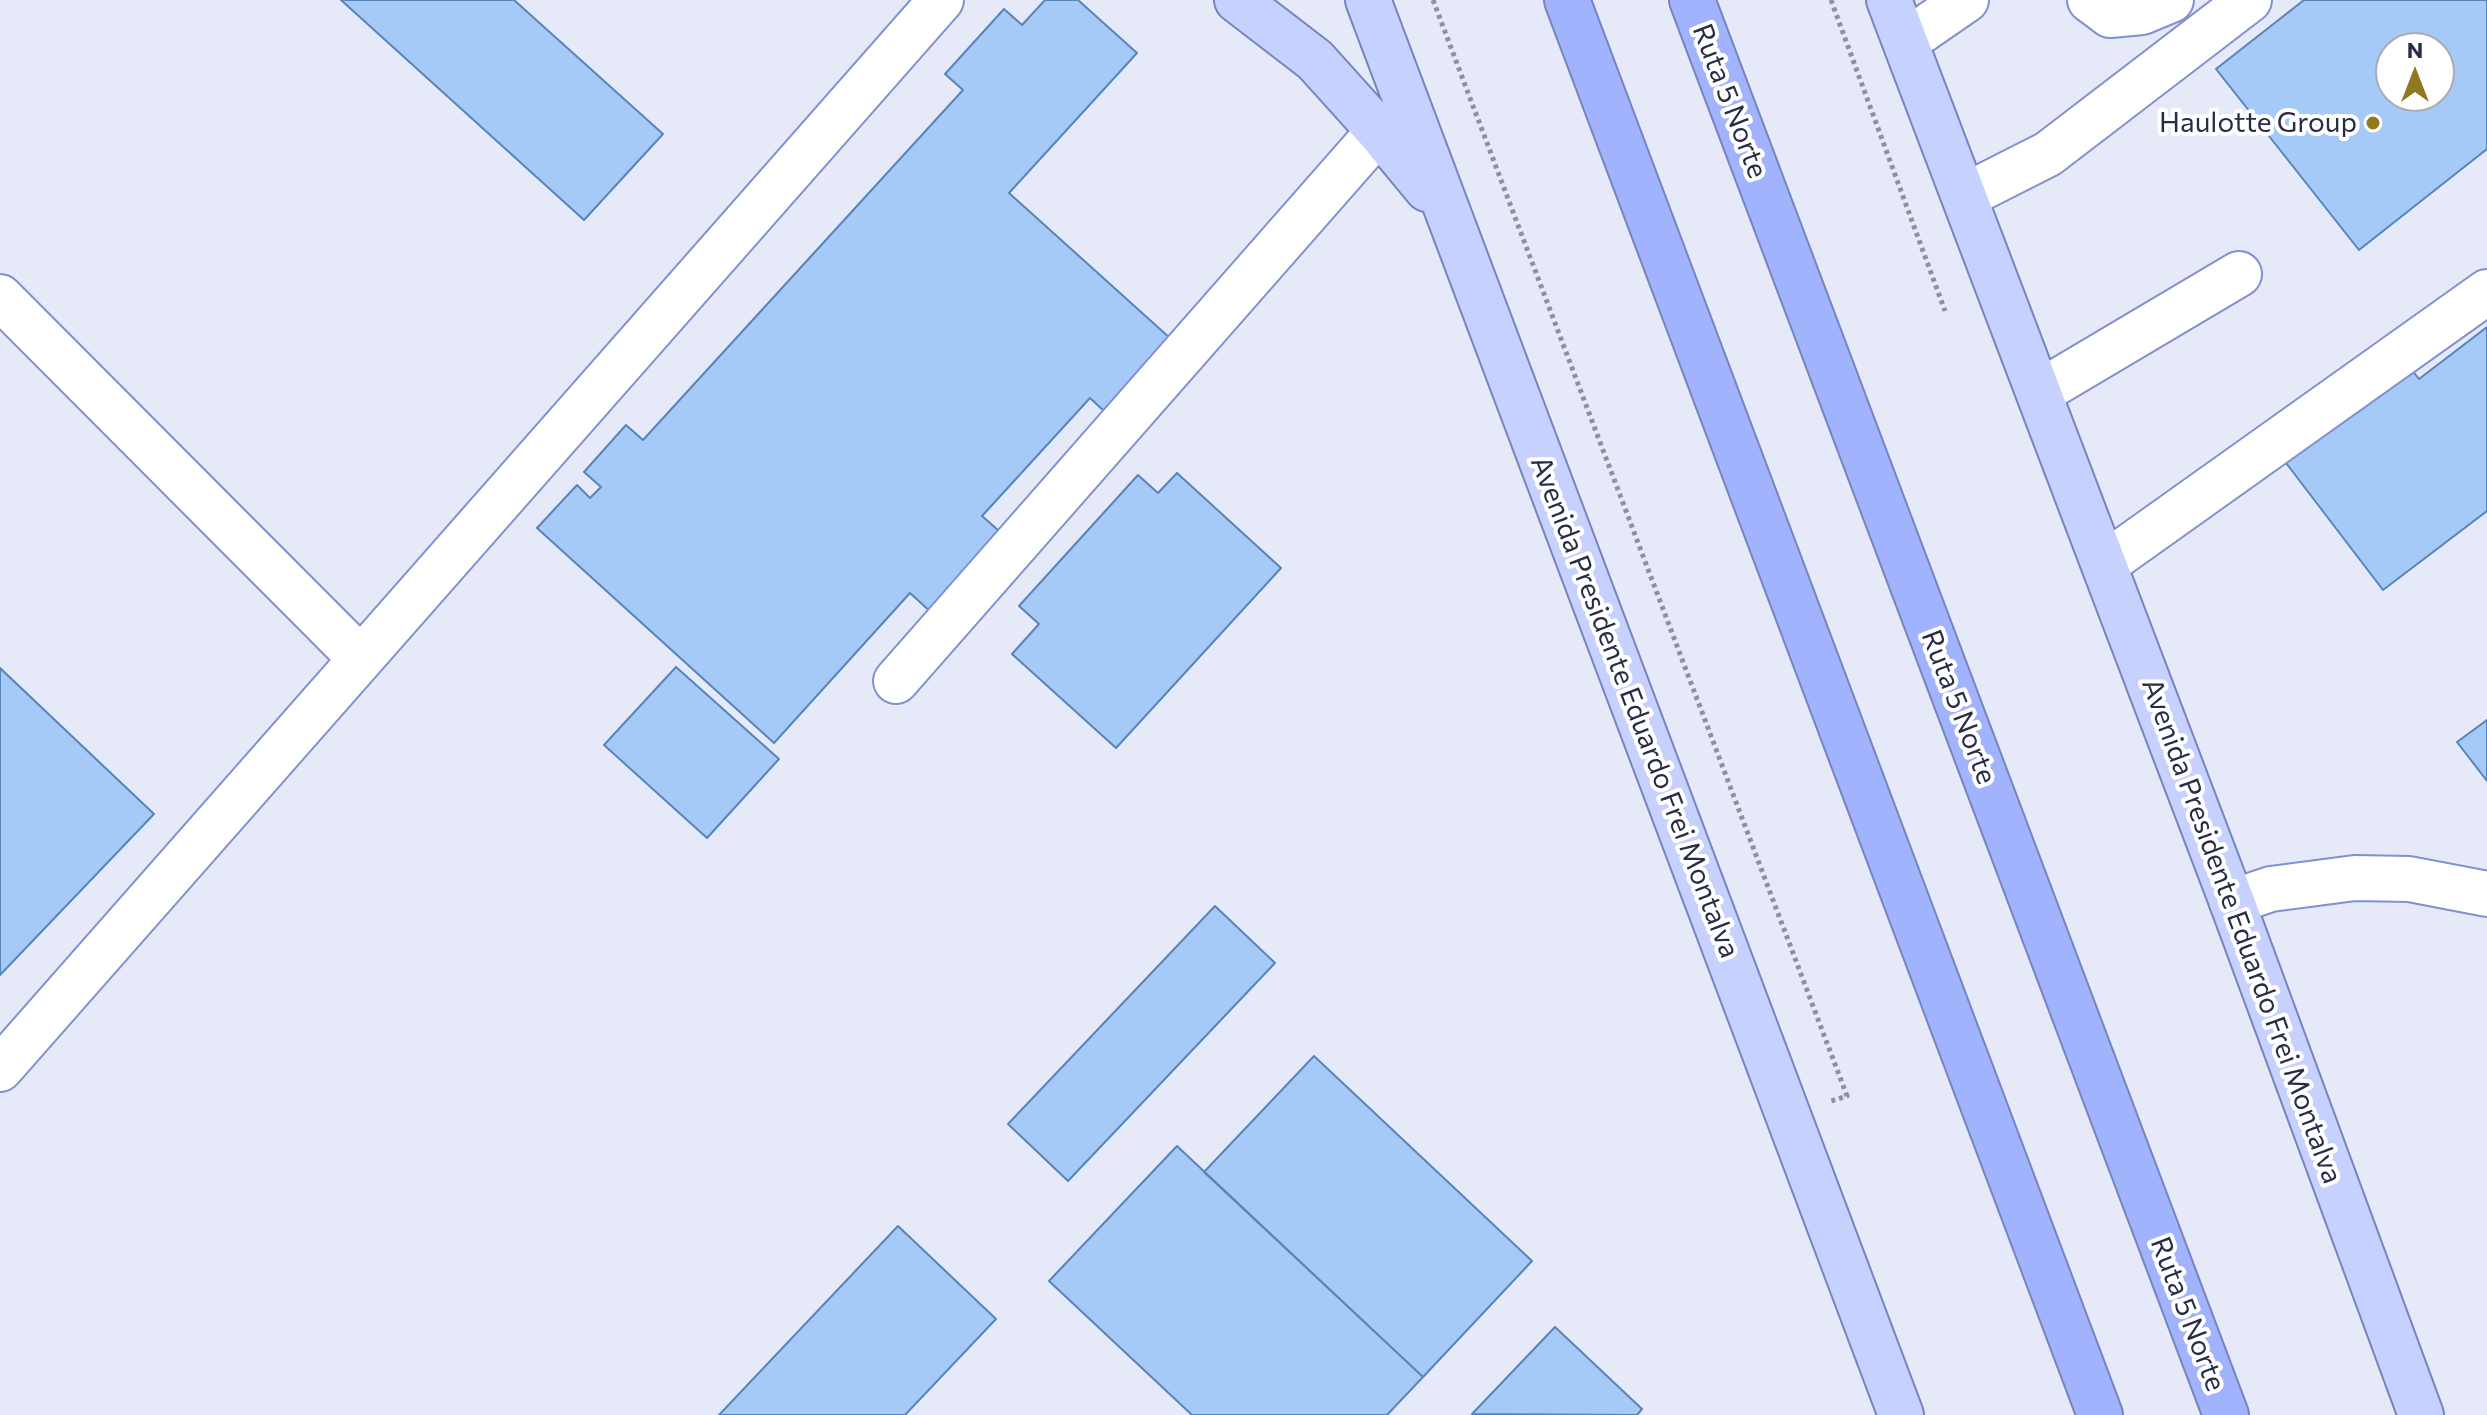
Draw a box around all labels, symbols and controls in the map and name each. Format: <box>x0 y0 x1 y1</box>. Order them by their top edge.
street label: Ruta 5 Norte <box>1685 19 1775 183</box>
north arrow <box>2375 32 2455 112</box>
text: N <box>2407 36 2423 63</box>
place label: Haulotte Group <box>2159 106 2357 140</box>
marker: Haulotte Group <box>2364 114 2382 132</box>
street label: Avenida Presidente Eduardo Frei Montalva <box>1523 451 1747 963</box>
street label: Ruta 5 Norte <box>1914 625 2004 789</box>
street label: Avenida Presidente Eduardo Frei Montalva <box>2135 674 2349 1188</box>
street label: Ruta 5 Norte <box>2143 1232 2233 1396</box>

